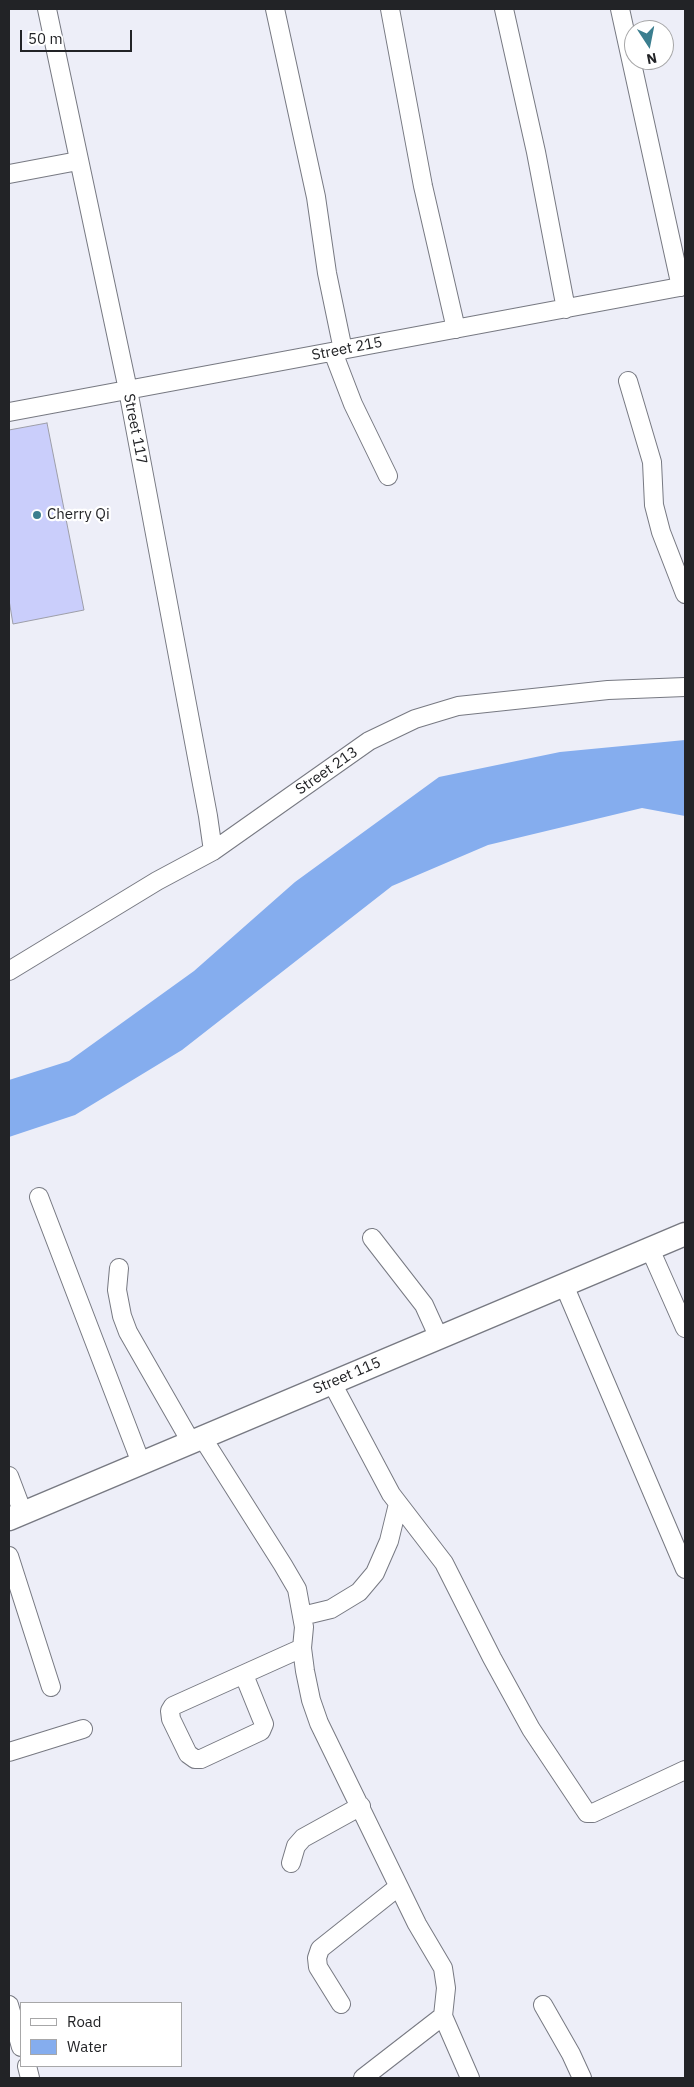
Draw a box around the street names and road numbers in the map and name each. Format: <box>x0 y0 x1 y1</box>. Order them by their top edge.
street label: Street 215 <box>310 333 384 365</box>
street label: Street 117 <box>119 392 151 466</box>
street label: Street 213 <box>292 743 362 799</box>
street label: Street 115 <box>310 1354 384 1398</box>

